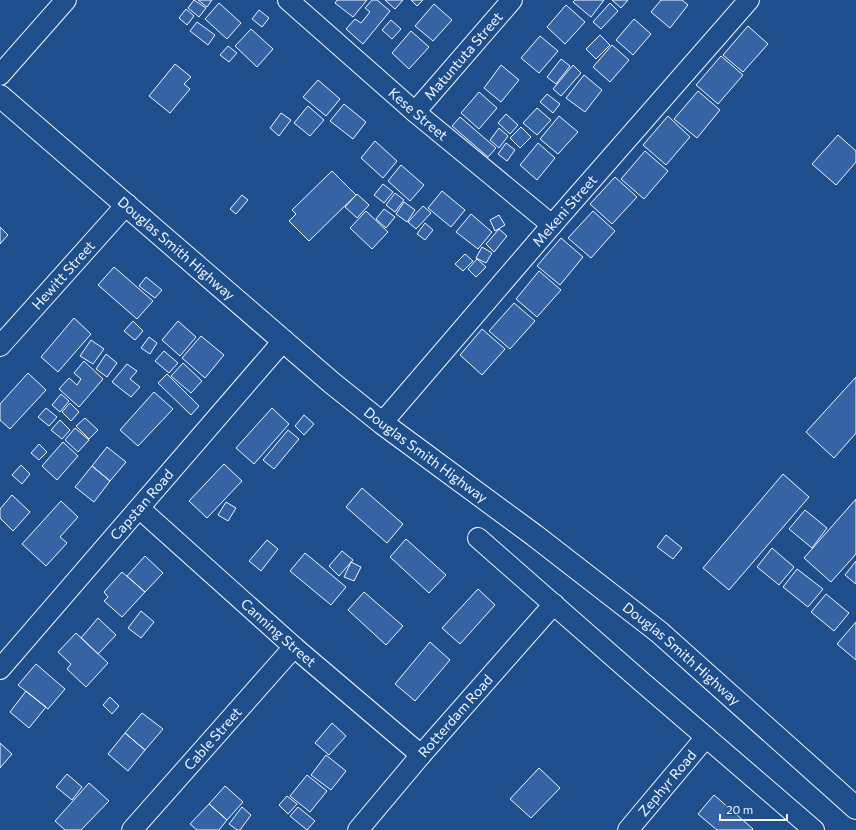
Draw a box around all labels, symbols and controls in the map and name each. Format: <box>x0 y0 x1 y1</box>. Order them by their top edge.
street label: Matuntuta Street <box>420 8 506 103</box>
street label: Kese Street <box>385 84 452 144</box>
street label: Mekeni Street <box>528 171 600 250</box>
street label: Douglas Smith Highway <box>114 193 239 303</box>
street label: Hewitt Street <box>28 237 98 313</box>
street label: Douglas Smith Highway <box>361 403 491 506</box>
street label: Capstan Road <box>106 466 177 543</box>
street label: Canning Street <box>238 595 320 670</box>
street label: Douglas Smith Highway <box>620 598 744 709</box>
street label: Rotterdam Road <box>414 671 496 760</box>
street label: Cable Street <box>180 703 245 773</box>
street label: Zephyr Road <box>634 746 699 820</box>
scale bar <box>720 796 787 822</box>
text: 20 m <box>726 802 753 816</box>

